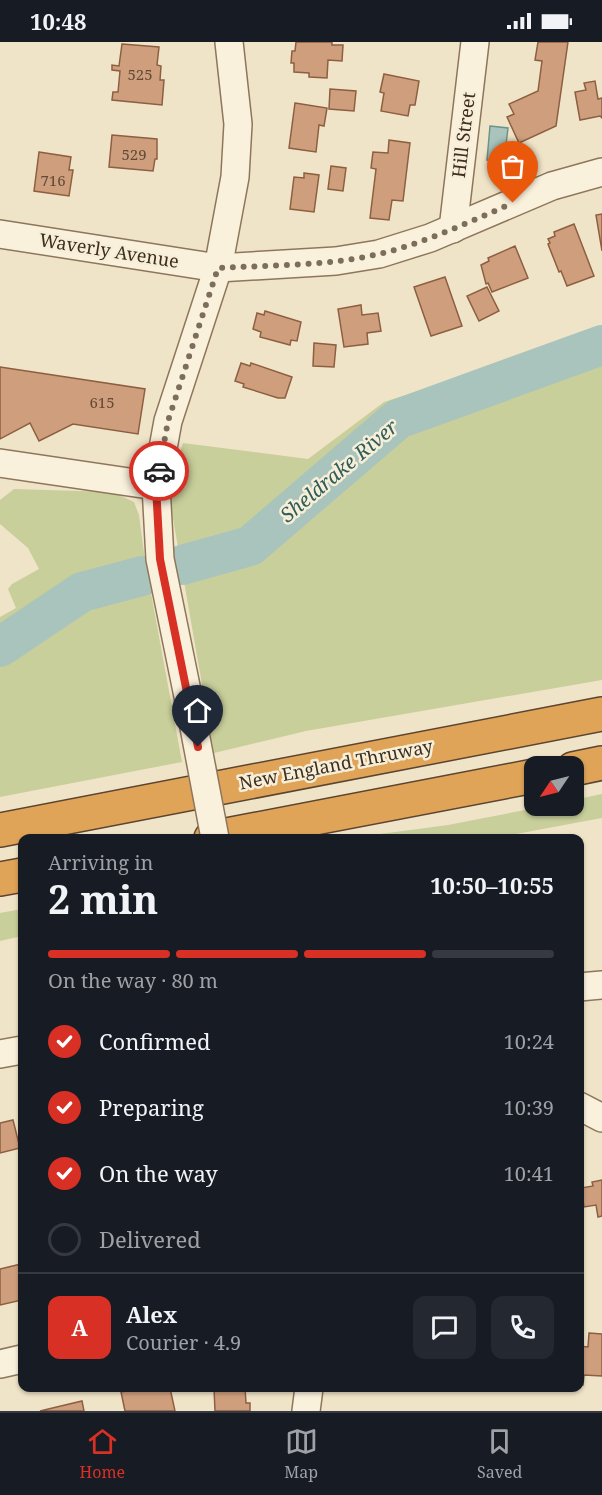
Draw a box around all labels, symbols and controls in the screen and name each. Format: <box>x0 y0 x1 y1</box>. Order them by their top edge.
text: 10:48 <box>30 6 86 36</box>
house number: 525 <box>127 64 153 84</box>
street label: Hill Street <box>446 91 480 179</box>
pin <box>487 141 538 203</box>
house number: 529 <box>121 144 147 164</box>
icon: bag <box>496 150 529 183</box>
house number: 716 <box>40 170 66 190</box>
street label: Waverly Avenue <box>38 227 181 273</box>
house number: 615 <box>89 392 115 412</box>
water label: Sheldrake River <box>274 413 404 528</box>
courier <box>129 441 189 501</box>
icon: car <box>143 455 176 488</box>
pin <box>172 685 223 747</box>
icon: home <box>181 694 214 727</box>
street label: New England Thruway <box>237 733 436 795</box>
north arrow <box>524 756 584 816</box>
map controls <box>524 756 584 816</box>
text: Arriving in <box>48 849 153 876</box>
text: 10:50–10:55 <box>430 870 554 900</box>
text: 2 min <box>48 872 158 925</box>
text: On the way · 80 m <box>48 967 218 994</box>
icon: check <box>48 1025 81 1058</box>
text: Confirmed <box>99 1026 210 1056</box>
text: 10:24 <box>504 1028 554 1055</box>
icon: check <box>48 1091 81 1124</box>
text: Preparing <box>99 1092 204 1122</box>
text: 10:39 <box>504 1094 554 1121</box>
icon: check <box>48 1157 81 1190</box>
text: On the way <box>99 1158 218 1188</box>
text: 10:41 <box>504 1160 554 1187</box>
text: Delivered <box>99 1224 201 1254</box>
button: chat <box>413 1296 476 1359</box>
button: phone <box>491 1296 554 1359</box>
text: Alex <box>126 1299 177 1329</box>
text: A <box>71 1312 88 1342</box>
text: Courier · 4.9 <box>126 1329 241 1356</box>
tab: Home <box>80 1425 125 1483</box>
tab: Map <box>284 1425 318 1483</box>
tab: Saved <box>477 1425 522 1483</box>

